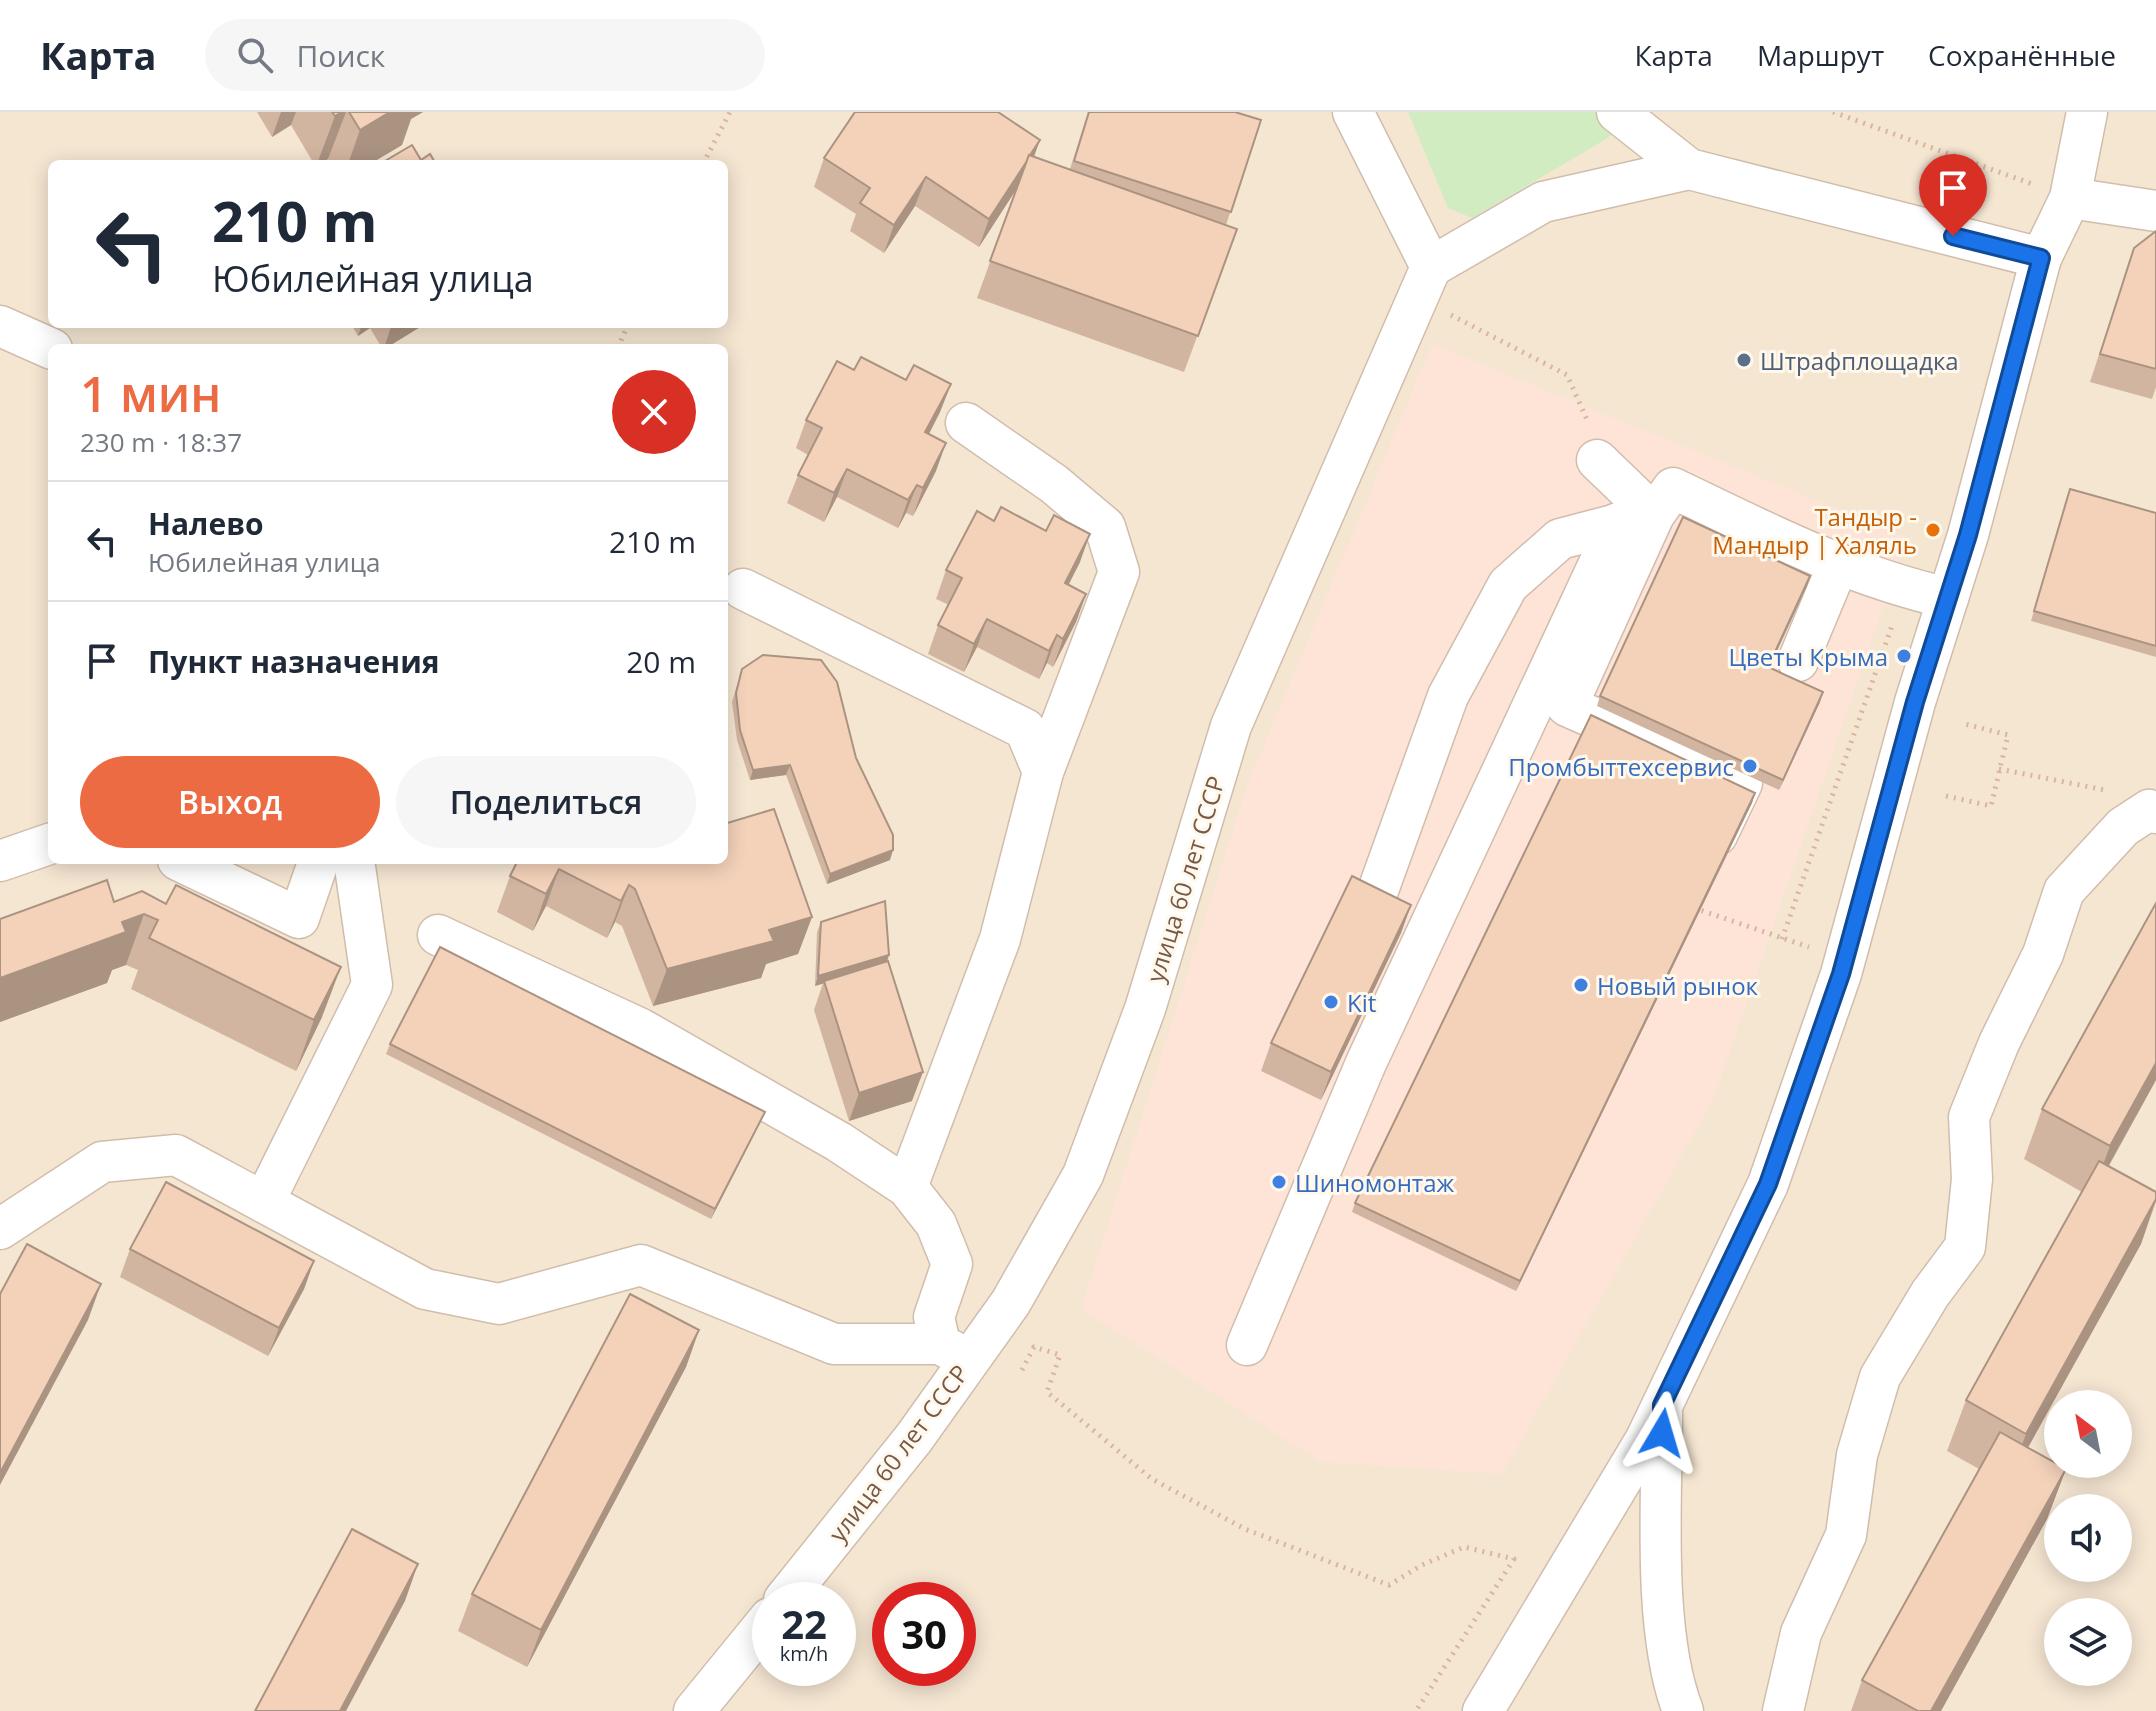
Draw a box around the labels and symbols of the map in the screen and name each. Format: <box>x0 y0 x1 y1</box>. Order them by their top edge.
pin <box>1919 154 1987 236</box>
place label: Штрафплощадка <box>1760 344 1959 377</box>
marker: Штрафплощадка <box>1735 351 1753 369</box>
place label: Тандыр - Мандыр | Халяль <box>1712 500 1917 561</box>
marker: Тандыр - Мандыр | Халяль <box>1924 521 1942 539</box>
place label: Цветы Крыма <box>1728 640 1888 673</box>
marker: Цветы Крыма <box>1895 647 1913 665</box>
place label: Промбыттехсервис <box>1508 750 1734 783</box>
marker: Промбыттехсервис <box>1741 757 1759 775</box>
street label: улица 60 лет СССР <box>1138 772 1232 986</box>
place label: Новый рынок <box>1597 969 1759 1002</box>
marker: Новый рынок <box>1572 976 1590 994</box>
place label: Kit <box>1347 986 1376 1019</box>
marker: Kit <box>1322 993 1340 1011</box>
place label: Шиномонтаж <box>1295 1166 1455 1199</box>
marker: Шиномонтаж <box>1270 1173 1288 1191</box>
street label: улица 60 лет СССР <box>820 1358 976 1548</box>
north arrow <box>2044 1390 2132 1478</box>
position arrow <box>1620 1391 1704 1475</box>
speed limit sign: 30 <box>872 1582 976 1686</box>

